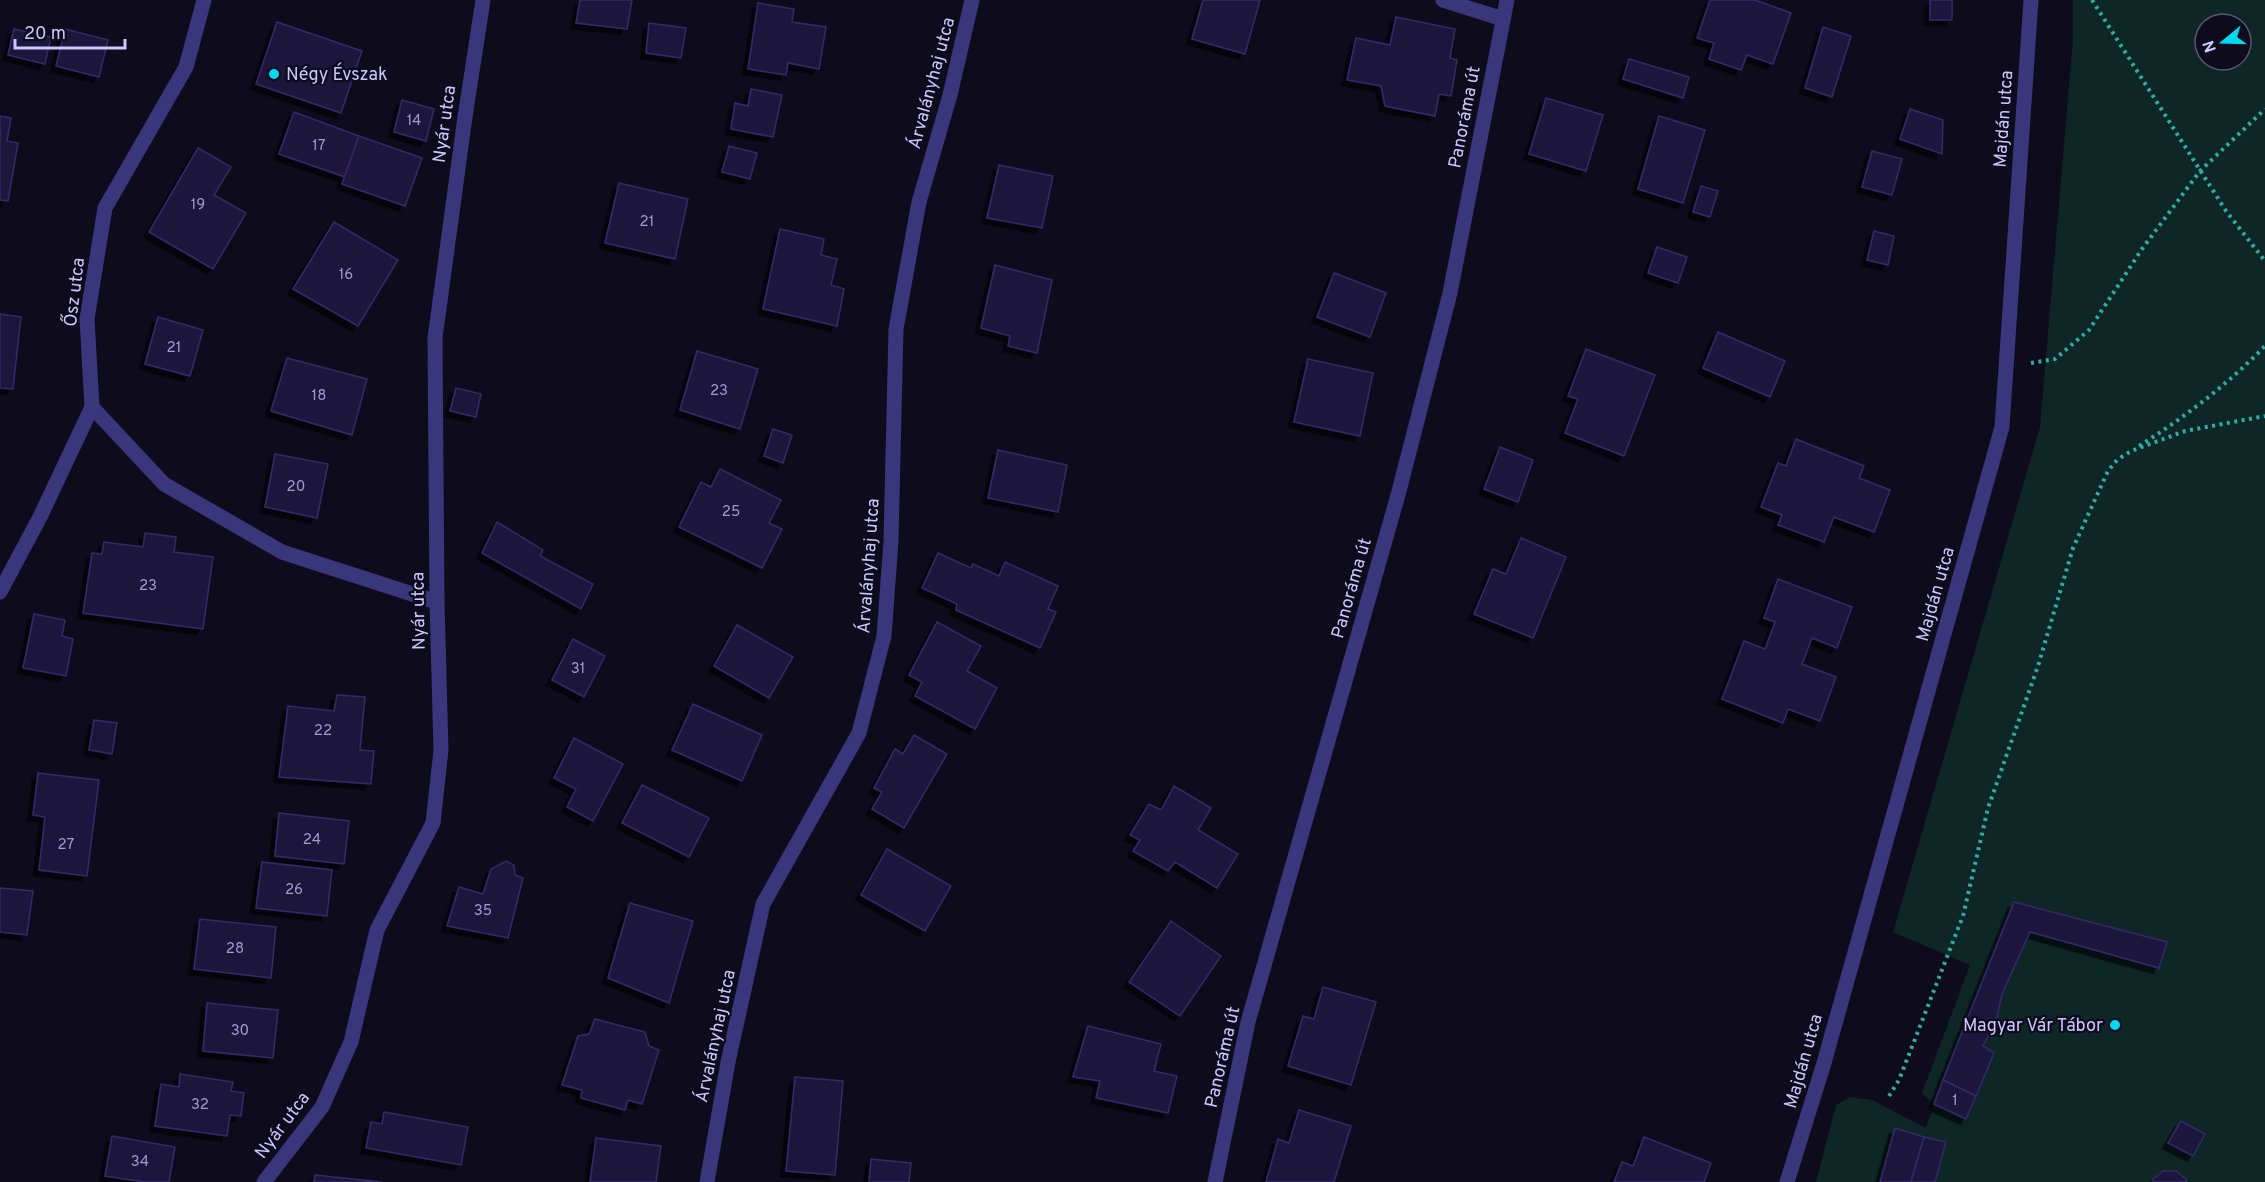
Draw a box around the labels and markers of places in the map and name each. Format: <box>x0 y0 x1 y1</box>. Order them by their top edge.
place label: Négy Évszak <box>286 62 388 87</box>
marker: Négy Évszak <box>267 67 281 81</box>
place label: Magyar Vár Tábor <box>1963 1015 2103 1038</box>
marker: Magyar Vár Tábor <box>2108 1018 2122 1032</box>

